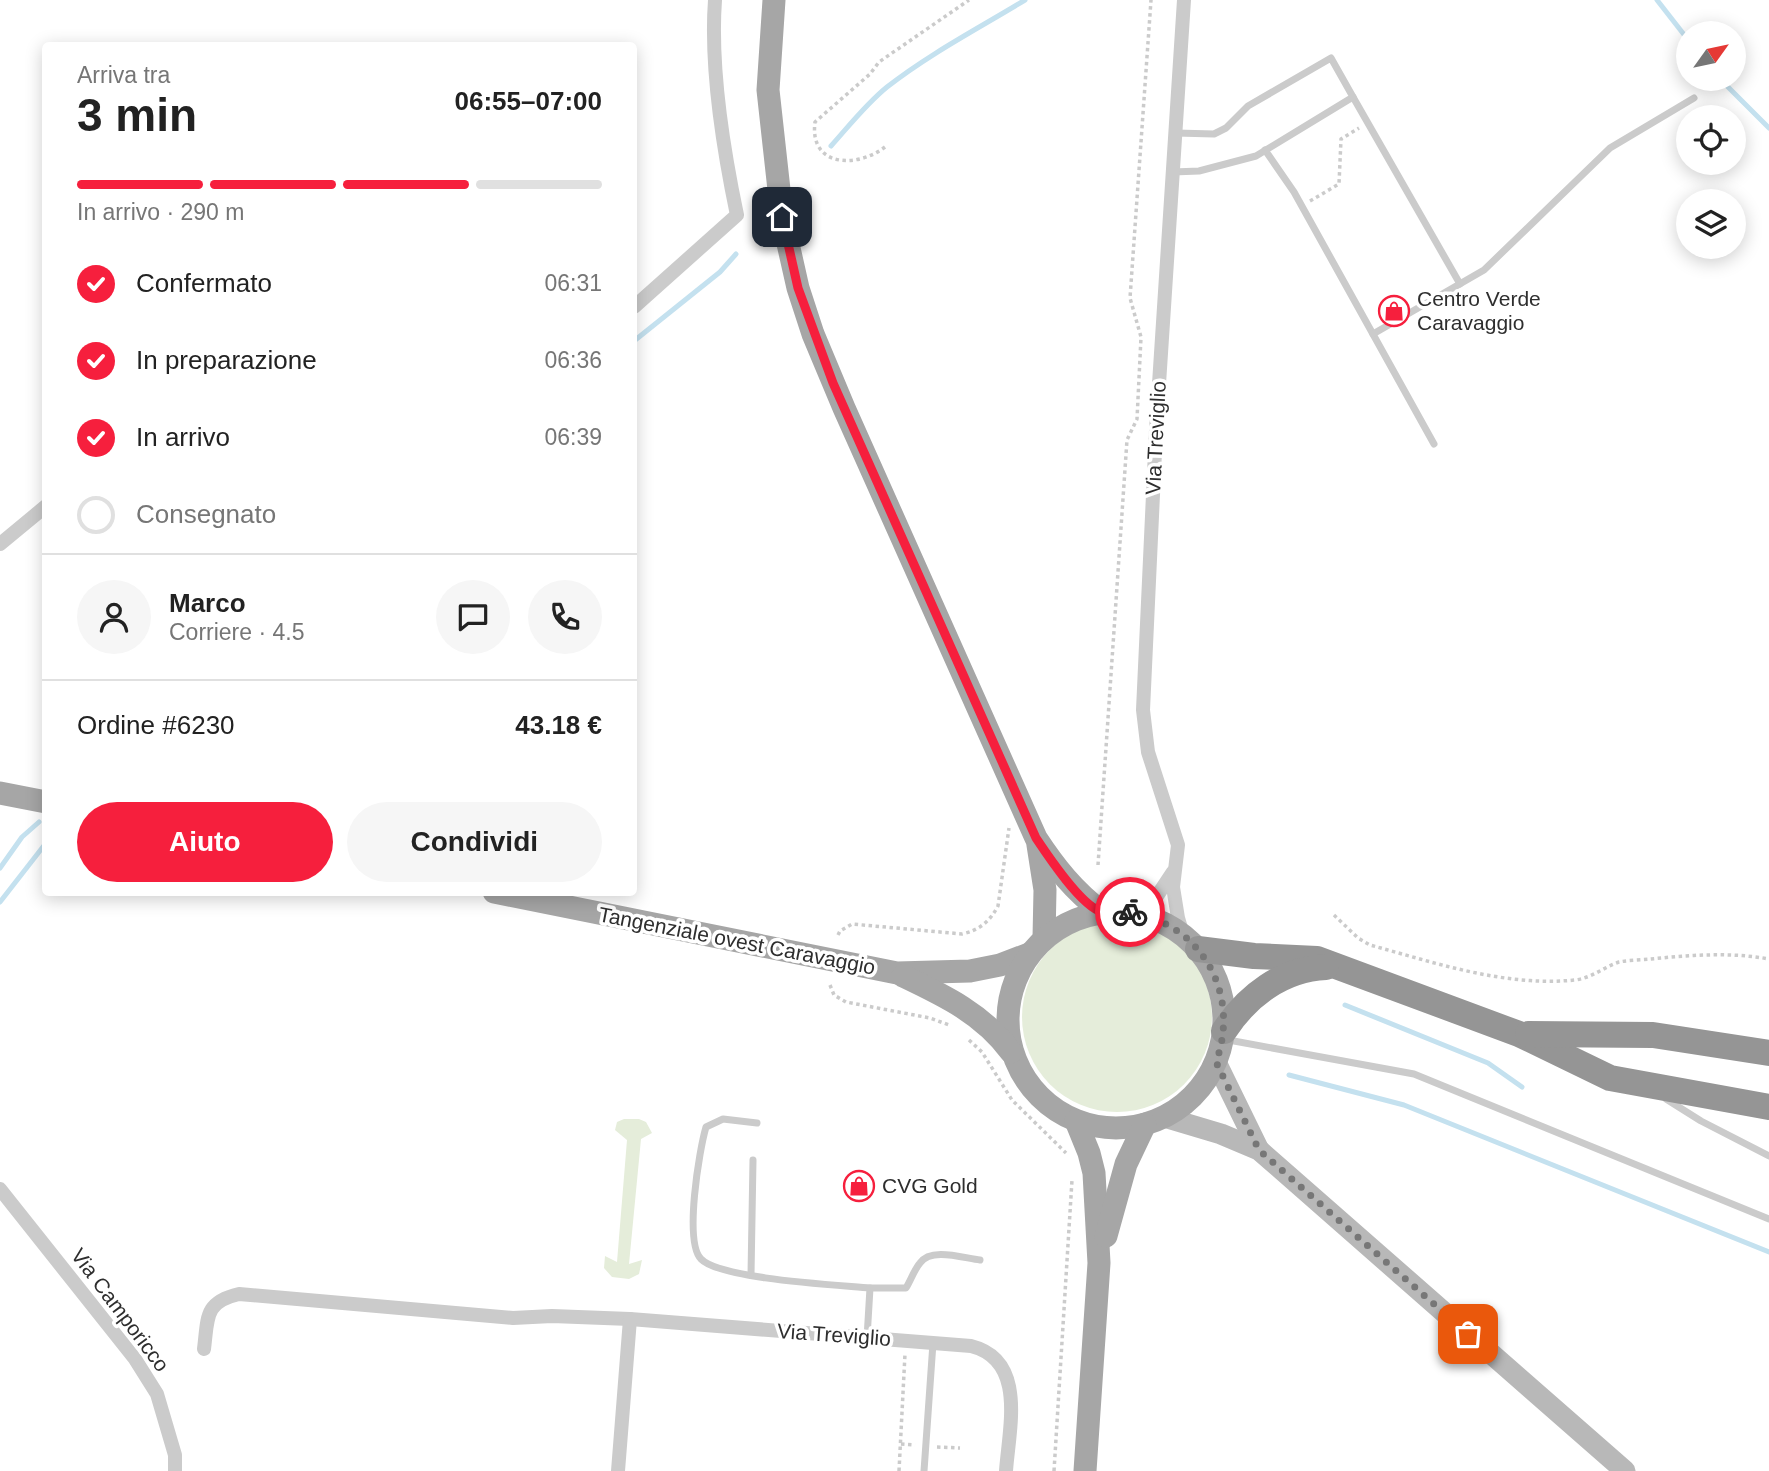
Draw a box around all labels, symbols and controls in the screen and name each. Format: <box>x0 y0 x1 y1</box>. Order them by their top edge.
north arrow <box>1676 21 1746 91</box>
map controls <box>1676 21 1746 259</box>
text: Arriva tra <box>77 62 170 88</box>
text: 06:55–07:00 <box>455 86 602 116</box>
text: 3 min <box>77 89 197 141</box>
button: locate <box>1676 105 1746 175</box>
pin <box>752 187 812 247</box>
button: layers <box>1676 189 1746 259</box>
icon: home <box>763 198 801 236</box>
text: In arrivo · 290 m <box>77 199 244 225</box>
icon: check <box>77 265 115 303</box>
text: Confermato <box>136 268 272 298</box>
text: 06:31 <box>544 270 602 296</box>
place label: Centro Verde Caravaggio <box>1417 287 1541 334</box>
shop icon: Centro Verde Caravaggio <box>1377 294 1411 328</box>
icon: check <box>77 342 115 380</box>
text: In preparazione <box>136 345 317 375</box>
text: 06:36 <box>544 347 602 373</box>
street label: Via Treviglio <box>1141 380 1170 496</box>
icon: check <box>77 419 115 457</box>
text: In arrivo <box>136 422 230 452</box>
text: 06:39 <box>544 424 602 450</box>
text: Consegnato <box>136 499 276 529</box>
button: person <box>77 580 151 654</box>
button: chat <box>436 580 510 654</box>
button: phone <box>528 580 602 654</box>
text: Marco <box>169 588 246 618</box>
text: Corriere · 4.5 <box>169 619 304 645</box>
text: Ordine #6230 <box>77 710 235 740</box>
text: 43.18 € <box>515 710 602 740</box>
button: Aiuto <box>77 802 333 882</box>
button: Condividi <box>347 802 602 882</box>
courier <box>1095 877 1165 947</box>
icon: bike <box>1111 893 1149 931</box>
street label: Tangenziale ovest Caravaggio <box>597 902 877 979</box>
shop icon: CVG Gold <box>842 1169 876 1203</box>
place label: CVG Gold <box>882 1174 978 1197</box>
street label: Via Camporicco <box>67 1244 174 1376</box>
pin <box>1438 1304 1498 1364</box>
icon: bag <box>1449 1315 1487 1353</box>
street label: Via Treviglio <box>776 1319 892 1350</box>

